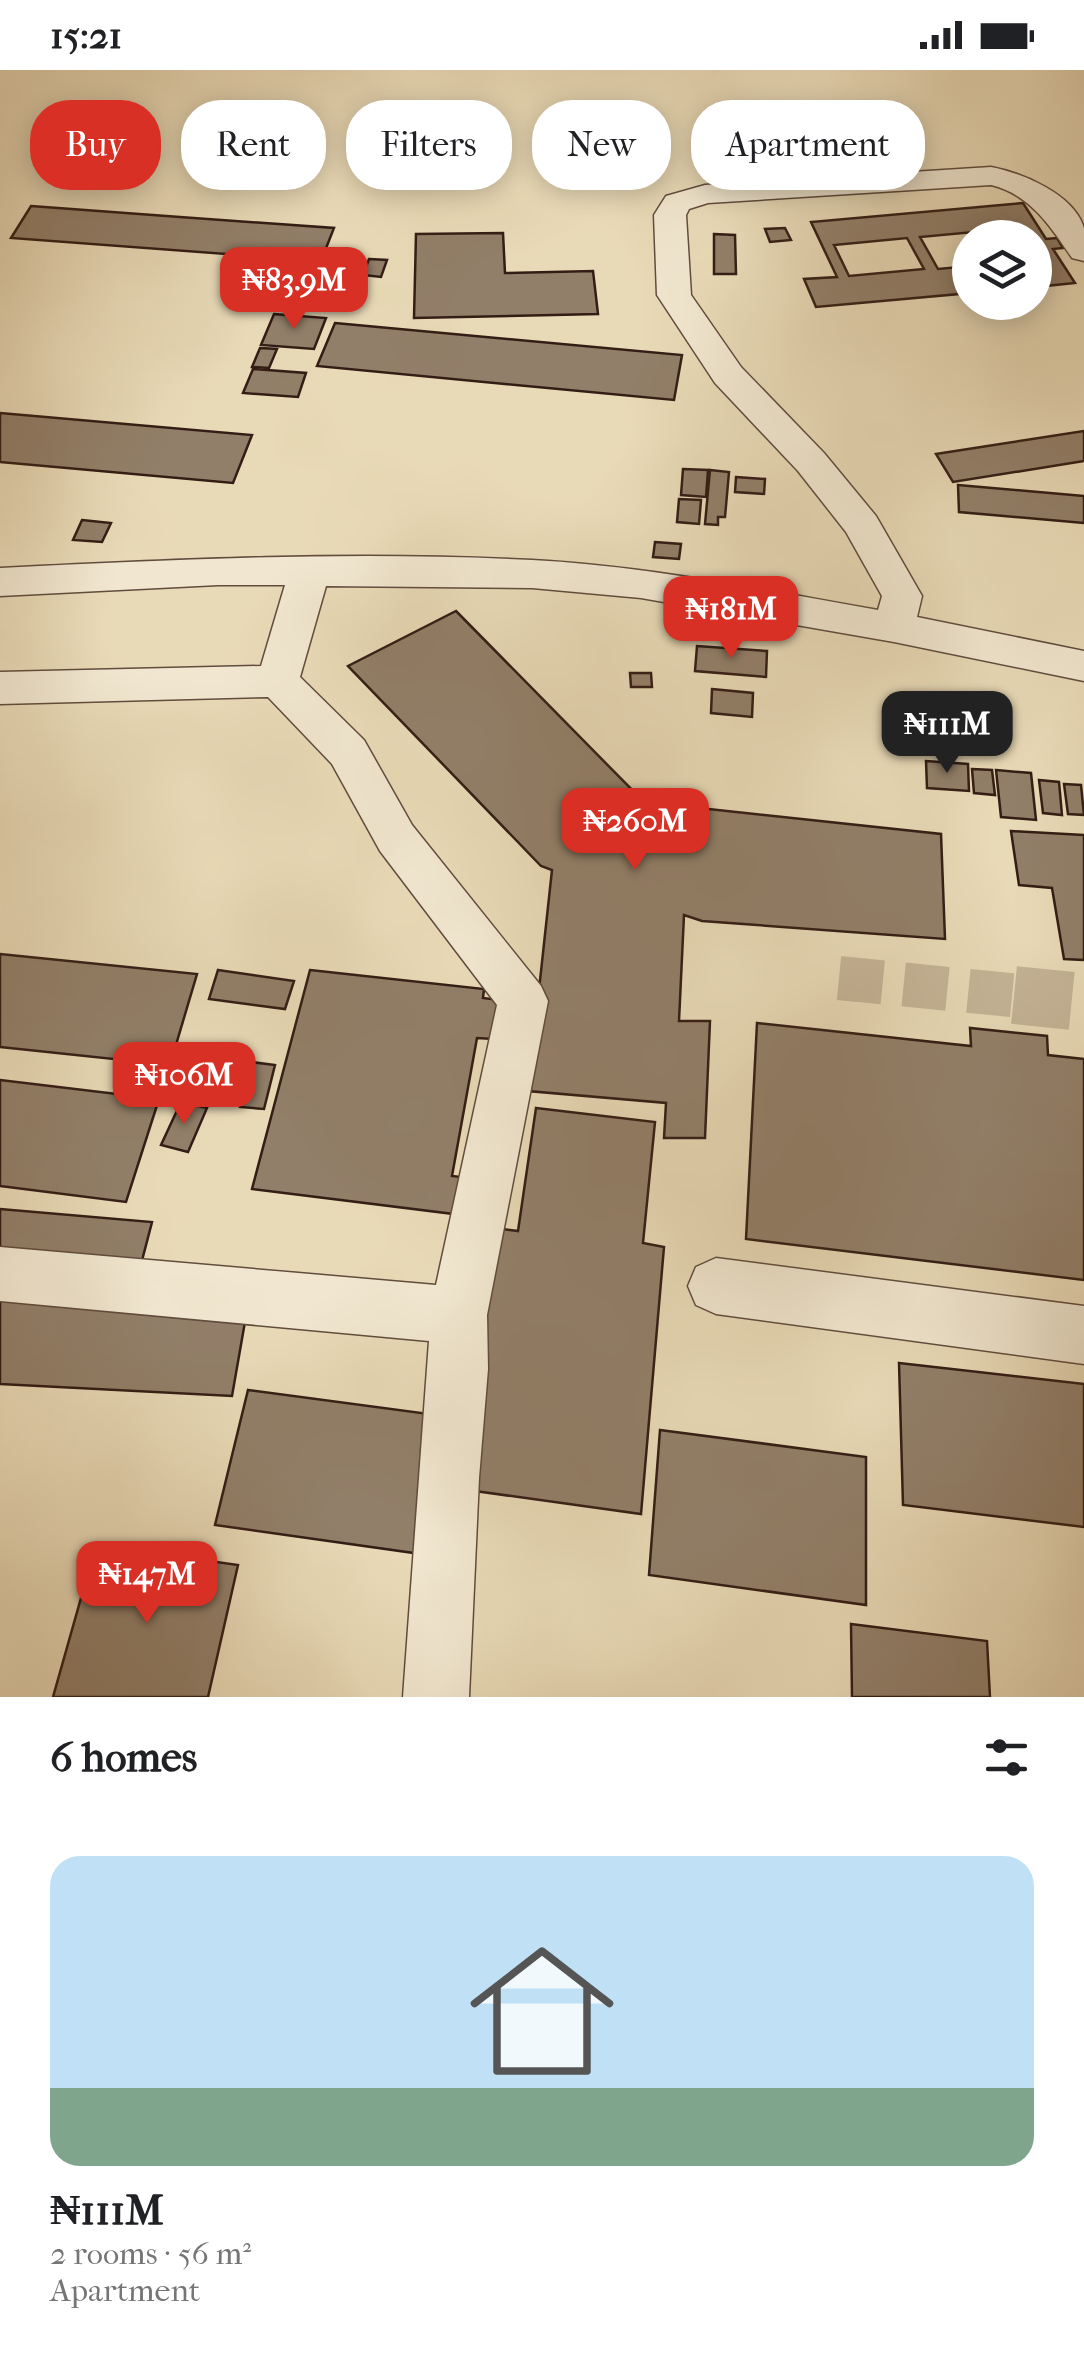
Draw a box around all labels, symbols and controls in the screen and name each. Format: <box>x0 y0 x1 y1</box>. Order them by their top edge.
text: 15:21 <box>50 13 122 58</box>
chip: Buy <box>30 100 161 190</box>
chip: Rent <box>181 100 326 190</box>
chip: Filters <box>346 100 512 190</box>
chip: New <box>532 100 671 190</box>
chip: Apartment <box>691 100 925 190</box>
map controls <box>952 220 1052 320</box>
button: layers <box>952 220 1052 320</box>
pin: ₦83.9M <box>213 247 375 332</box>
text: ₦83.9M <box>242 261 346 298</box>
pin: ₦181M <box>661 576 801 661</box>
text: ₦181M <box>685 590 777 627</box>
pin: ₦111M <box>877 691 1017 776</box>
text: ₦111M <box>904 705 990 742</box>
pin: ₦260M <box>565 788 705 873</box>
text: ₦260M <box>583 802 687 839</box>
pin: ₦106M <box>114 1042 254 1127</box>
text: ₦106M <box>135 1056 233 1093</box>
pin: ₦147M <box>77 1541 217 1626</box>
text: ₦147M <box>98 1555 196 1592</box>
icon: filters <box>979 1730 1034 1785</box>
text: 6 homes <box>50 1733 197 1782</box>
icon: home <box>452 1921 632 2101</box>
text: ₦111M <box>50 2186 164 2235</box>
text: 2 rooms · 56 m² <box>50 2235 251 2272</box>
text: Apartment <box>50 2272 200 2309</box>

